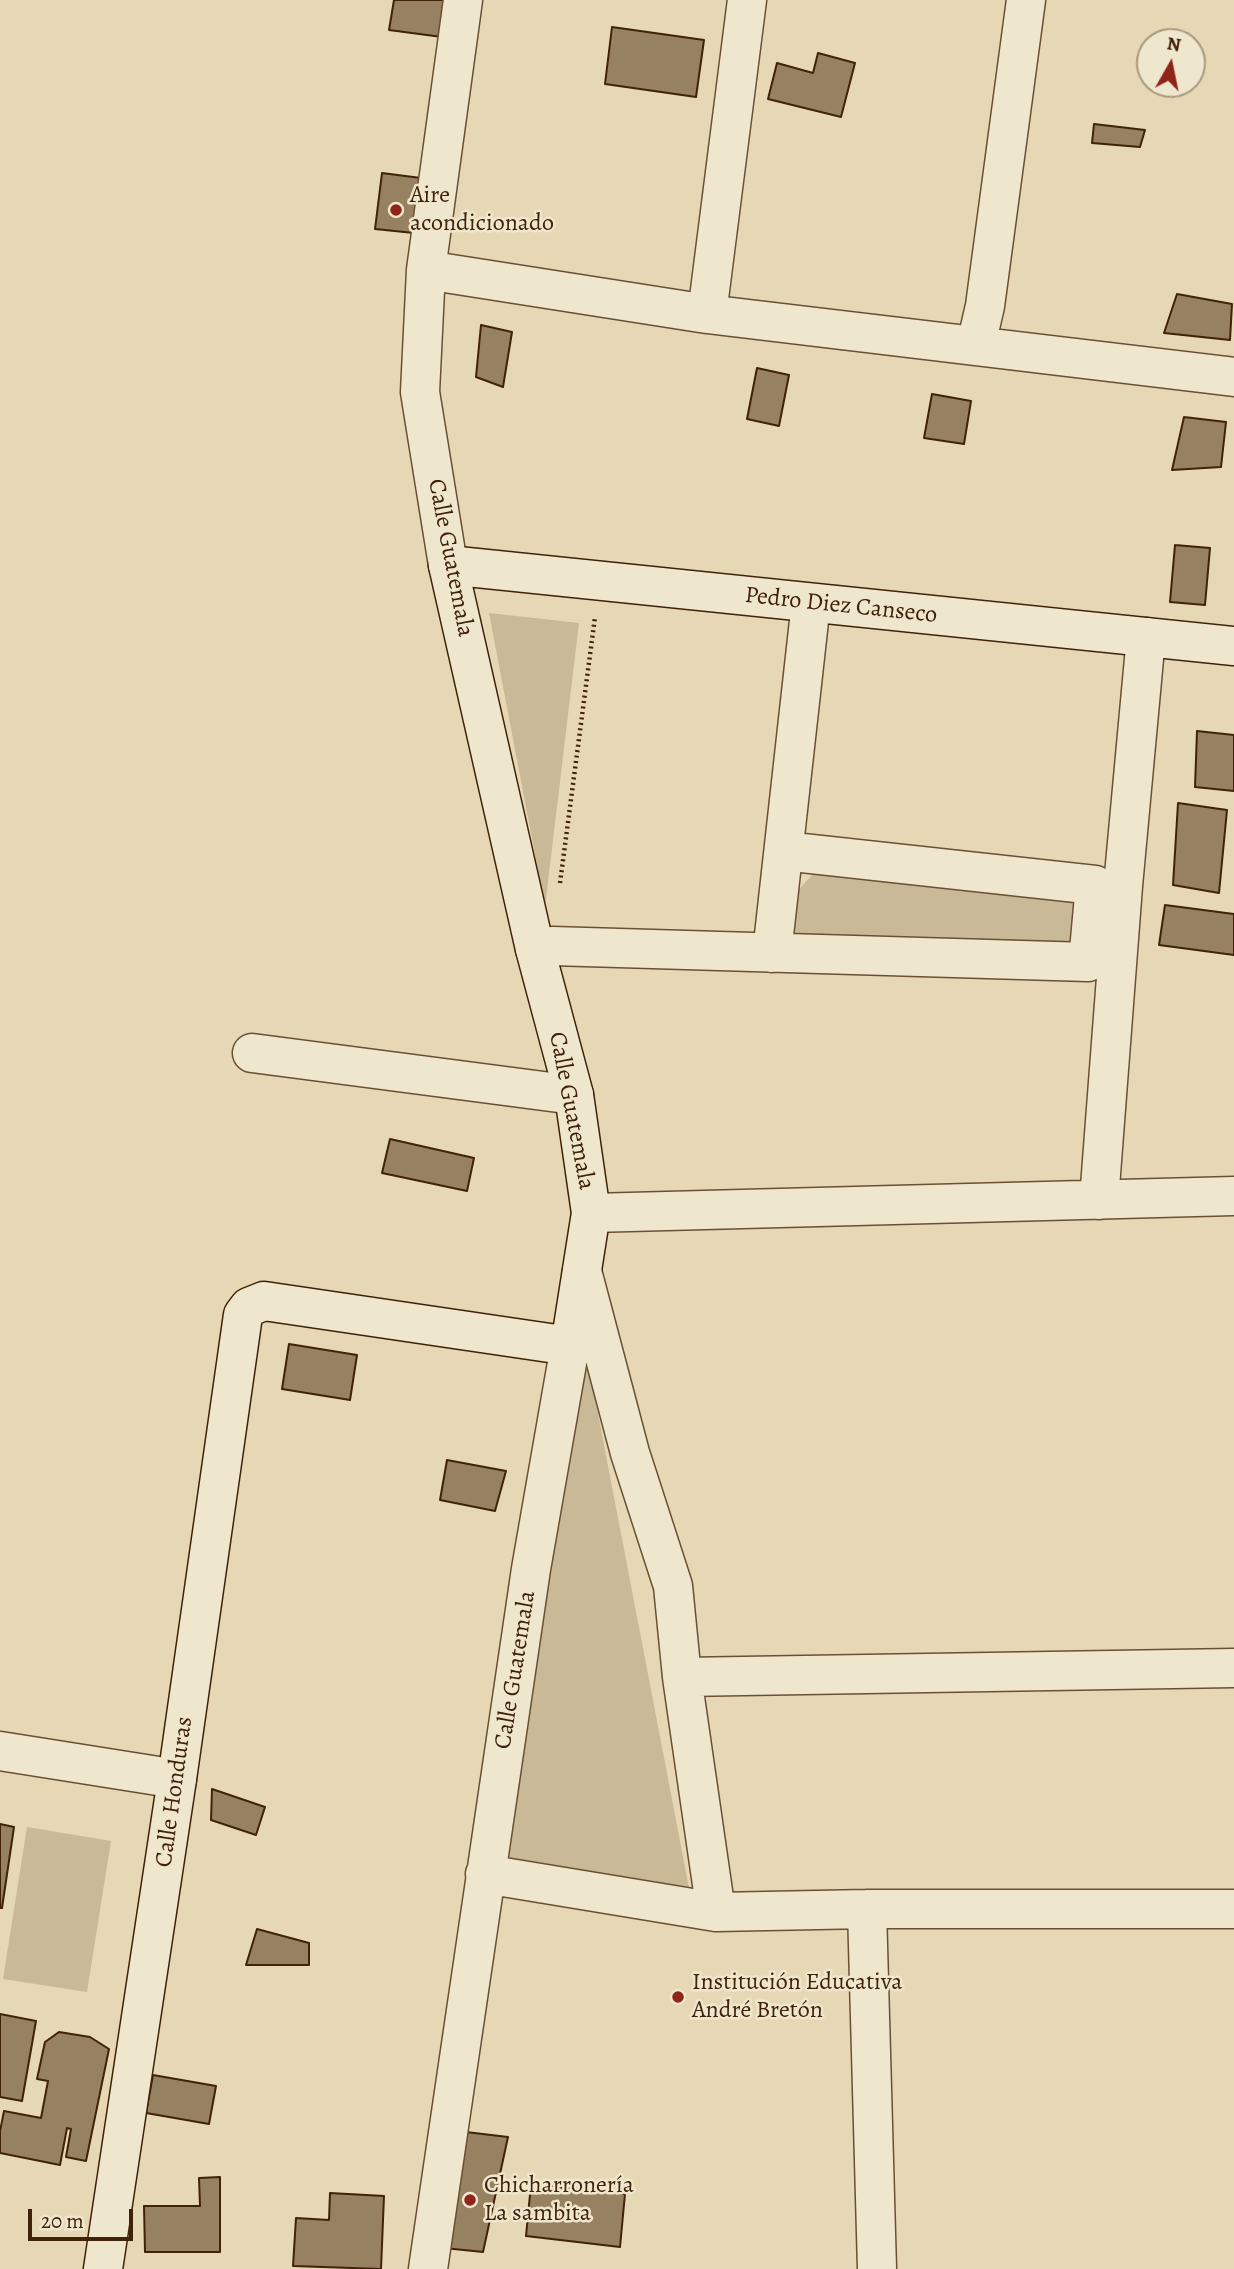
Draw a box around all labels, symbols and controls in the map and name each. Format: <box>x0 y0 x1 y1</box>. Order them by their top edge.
north arrow <box>1136 28 1206 98</box>
text: N <box>1165 30 1183 58</box>
place label: Aire acondicionado <box>410 182 554 238</box>
marker: Aire acondicionado <box>388 202 404 218</box>
street label: Calle Guatemala <box>421 477 479 639</box>
street label: Pedro Diez Canseco <box>743 582 939 630</box>
street label: Calle Guatemala <box>542 1030 600 1192</box>
street label: Calle Guatemala <box>489 1589 543 1751</box>
street label: Calle Honduras <box>150 1715 200 1869</box>
place label: Institución Educativa André Bretón <box>692 1969 902 2025</box>
marker: Institución Educativa André Bretón <box>670 1989 686 2005</box>
place label: Chicharronería La sambita <box>484 2172 634 2228</box>
marker: Chicharronería La sambita <box>462 2192 478 2208</box>
scale bar <box>32 2196 136 2240</box>
text: 20 m <box>41 2207 84 2235</box>

